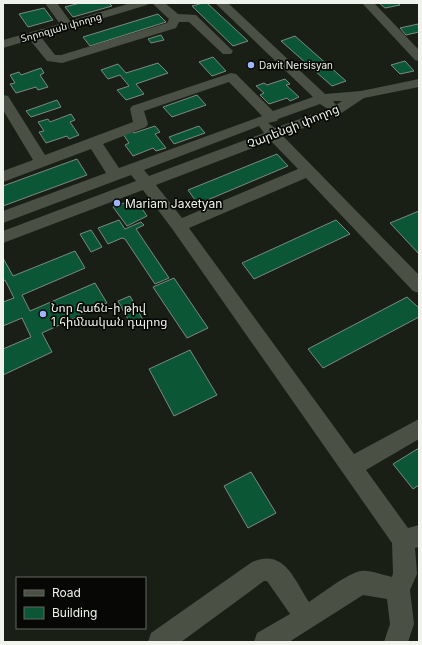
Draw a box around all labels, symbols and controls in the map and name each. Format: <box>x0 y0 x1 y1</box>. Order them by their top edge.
street label: Տորոզյան փողոց <box>19 10 103 44</box>
place label: Davit Nersisyan <box>259 59 333 71</box>
marker: Davit Nersisyan <box>246 60 256 70</box>
street label: Չարենցի փողոց <box>245 101 341 151</box>
place label: Mariam Jaxetyan <box>125 196 222 211</box>
marker: Mariam Jaxetyan <box>112 198 122 208</box>
place label: Նոր Հաճն-ի թիվ 1 հիմնական դպրոց <box>51 300 168 329</box>
marker: Նոր Հաճն-ի թիվ 1 հիմնական դպրոց <box>38 309 48 319</box>
legend <box>16 577 146 629</box>
text: Road <box>52 585 81 600</box>
text: Building <box>52 605 97 620</box>

